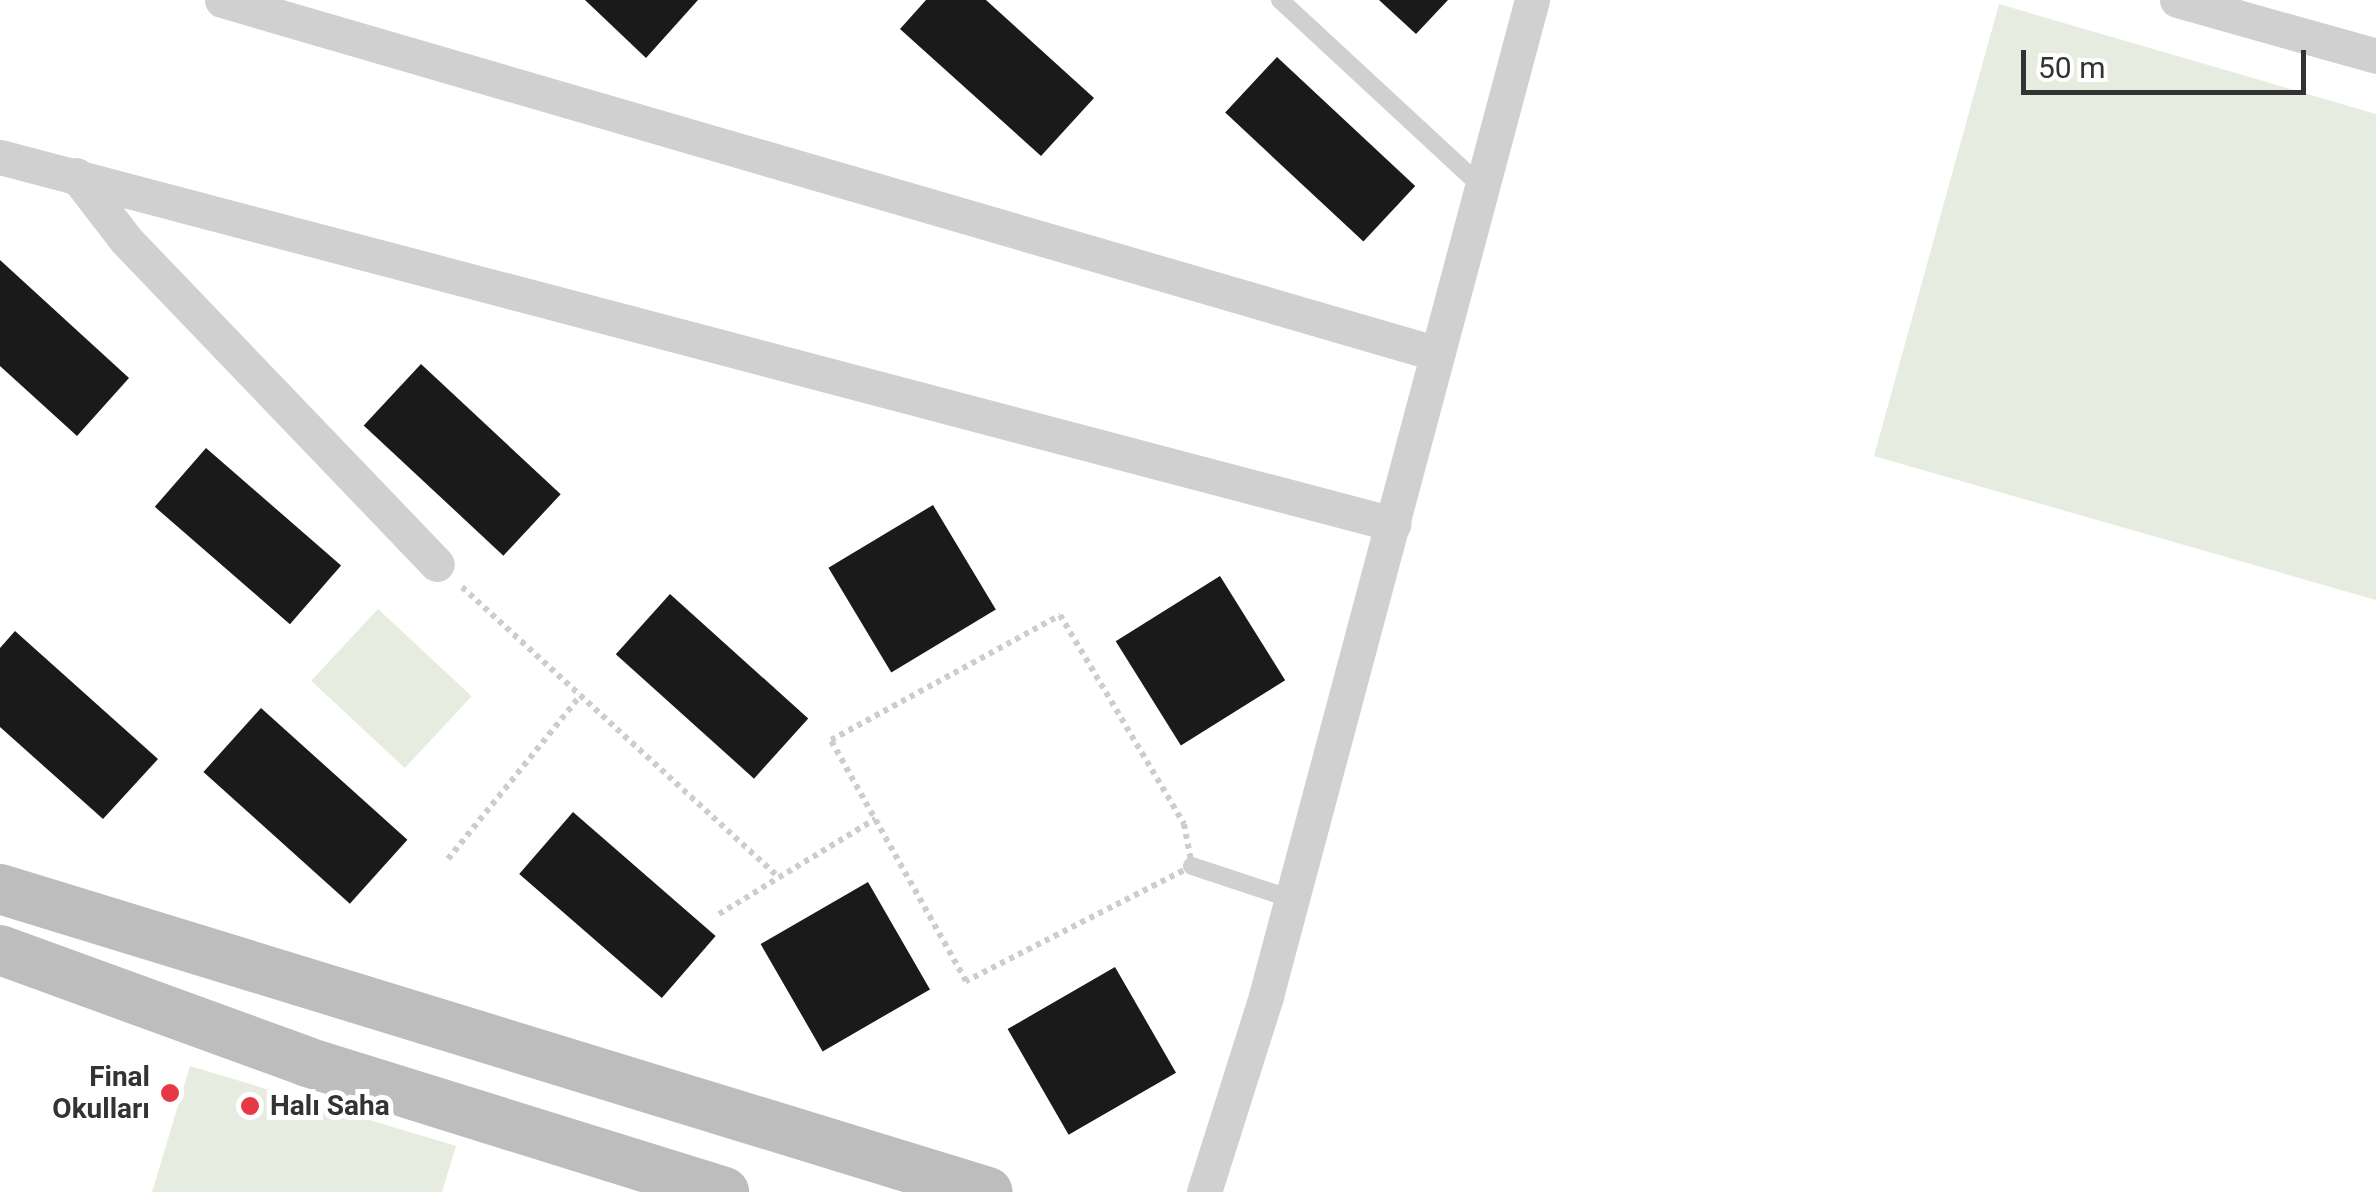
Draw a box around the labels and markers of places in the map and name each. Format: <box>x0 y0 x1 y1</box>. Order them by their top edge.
place label: Final Okulları <box>52 1060 150 1126</box>
marker: Final Okulları <box>159 1082 181 1104</box>
place label: Halı Saha <box>270 1089 390 1123</box>
marker: Halı Saha <box>239 1095 261 1117</box>

